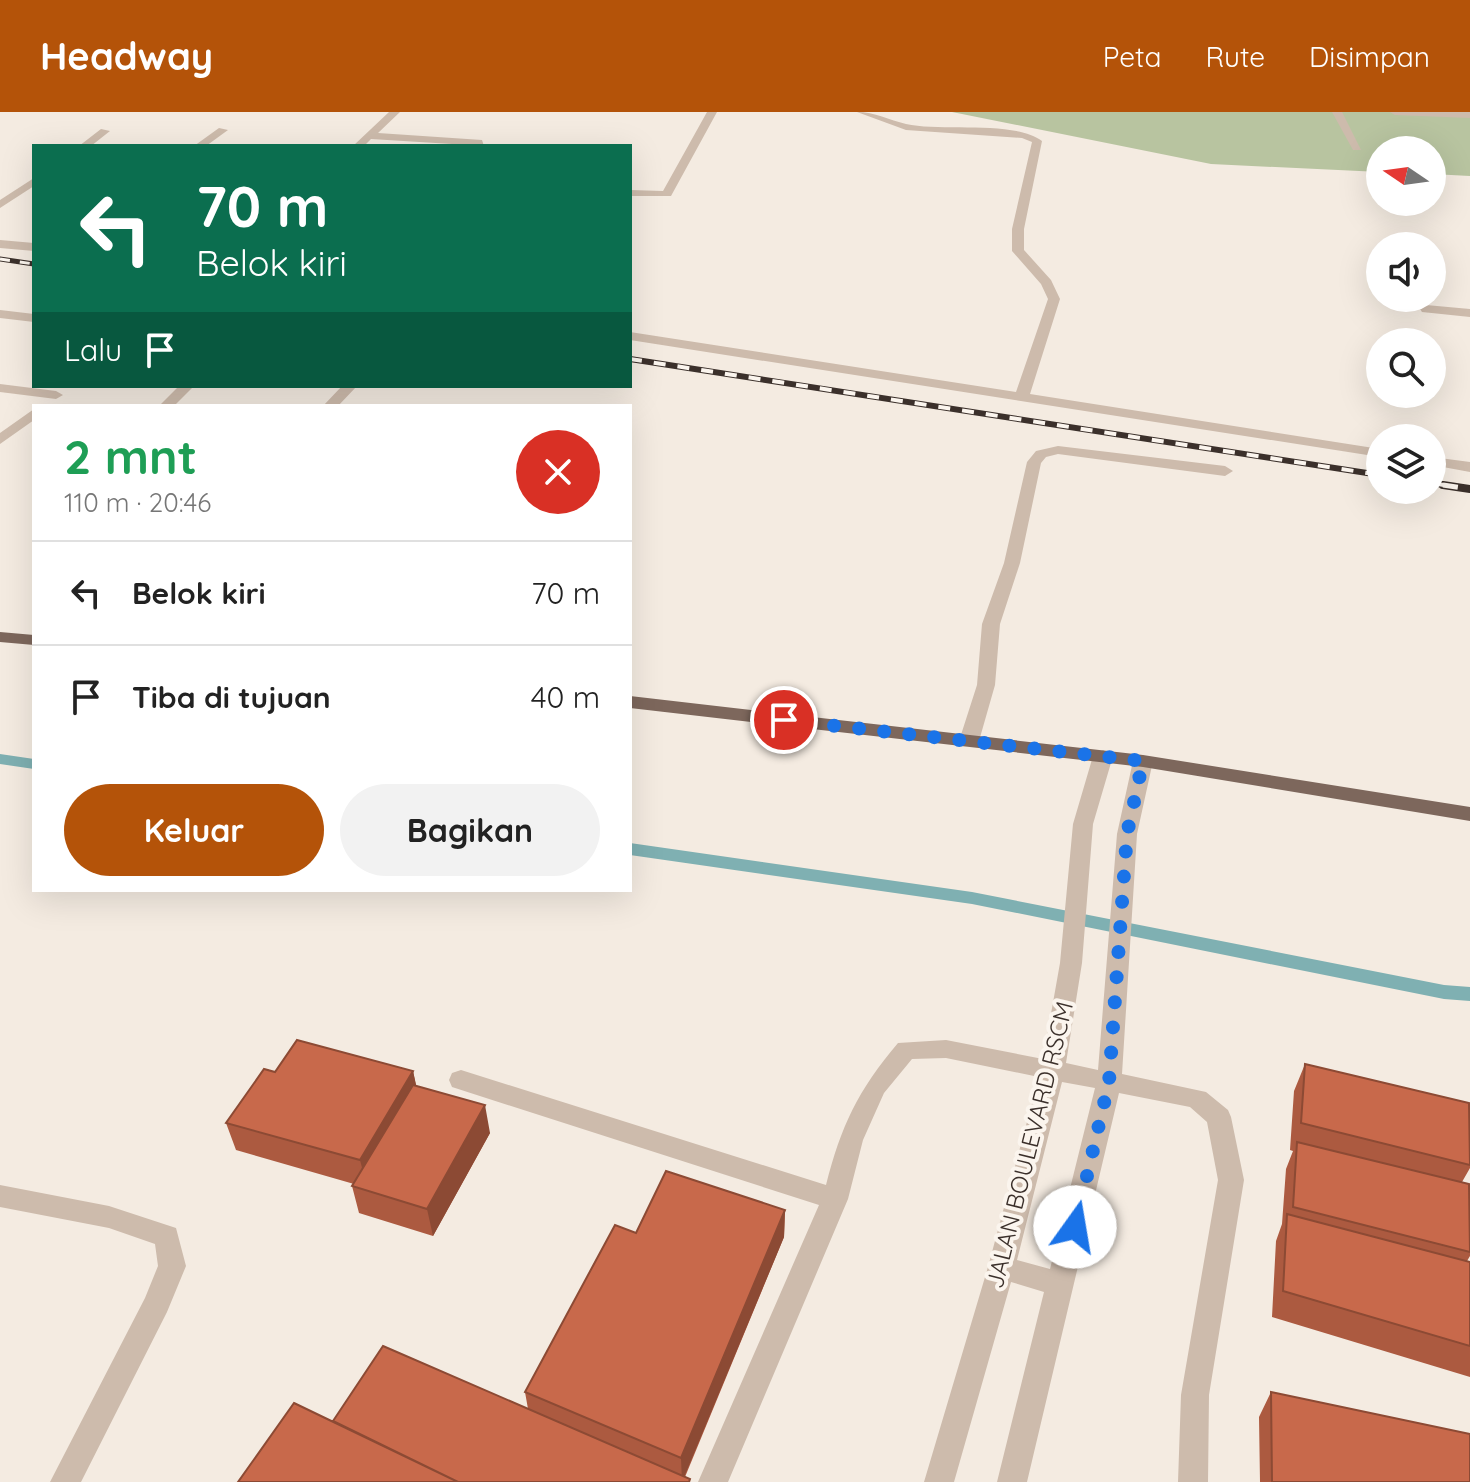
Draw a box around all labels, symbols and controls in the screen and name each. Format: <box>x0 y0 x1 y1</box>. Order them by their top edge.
text: Headway <box>40 32 213 80</box>
text: Peta <box>1103 39 1162 74</box>
text: Rute <box>1206 39 1265 74</box>
text: Disimpan <box>1309 39 1430 74</box>
north arrow <box>1366 136 1446 216</box>
map controls <box>1366 136 1446 504</box>
text: 70 m <box>196 171 328 241</box>
icon: left <box>64 176 168 280</box>
button: sound <box>1366 232 1446 312</box>
text: Belok kiri <box>196 240 347 285</box>
icon: arrive <box>138 328 182 372</box>
button: search <box>1366 328 1446 408</box>
text: Lalu <box>64 331 122 369</box>
button: layers <box>1366 424 1446 504</box>
text: 2 mnt <box>64 426 197 486</box>
button: close <box>516 430 600 514</box>
text: 110 m · 20:46 <box>64 486 211 519</box>
icon: left <box>64 571 108 615</box>
text: Belok kiri <box>132 574 266 612</box>
text: 70 m <box>531 574 600 612</box>
icon: arrive <box>64 675 108 719</box>
text: Tiba di tujuan <box>132 678 331 716</box>
text: 40 m <box>531 678 600 716</box>
pin <box>750 686 818 754</box>
icon: arrive <box>762 698 806 742</box>
button: Keluar <box>64 784 324 876</box>
button: Bagikan <box>340 784 600 876</box>
street label: JALAN BOULEVARD RSCM <box>979 998 1079 1291</box>
position arrow <box>1033 1185 1117 1269</box>

